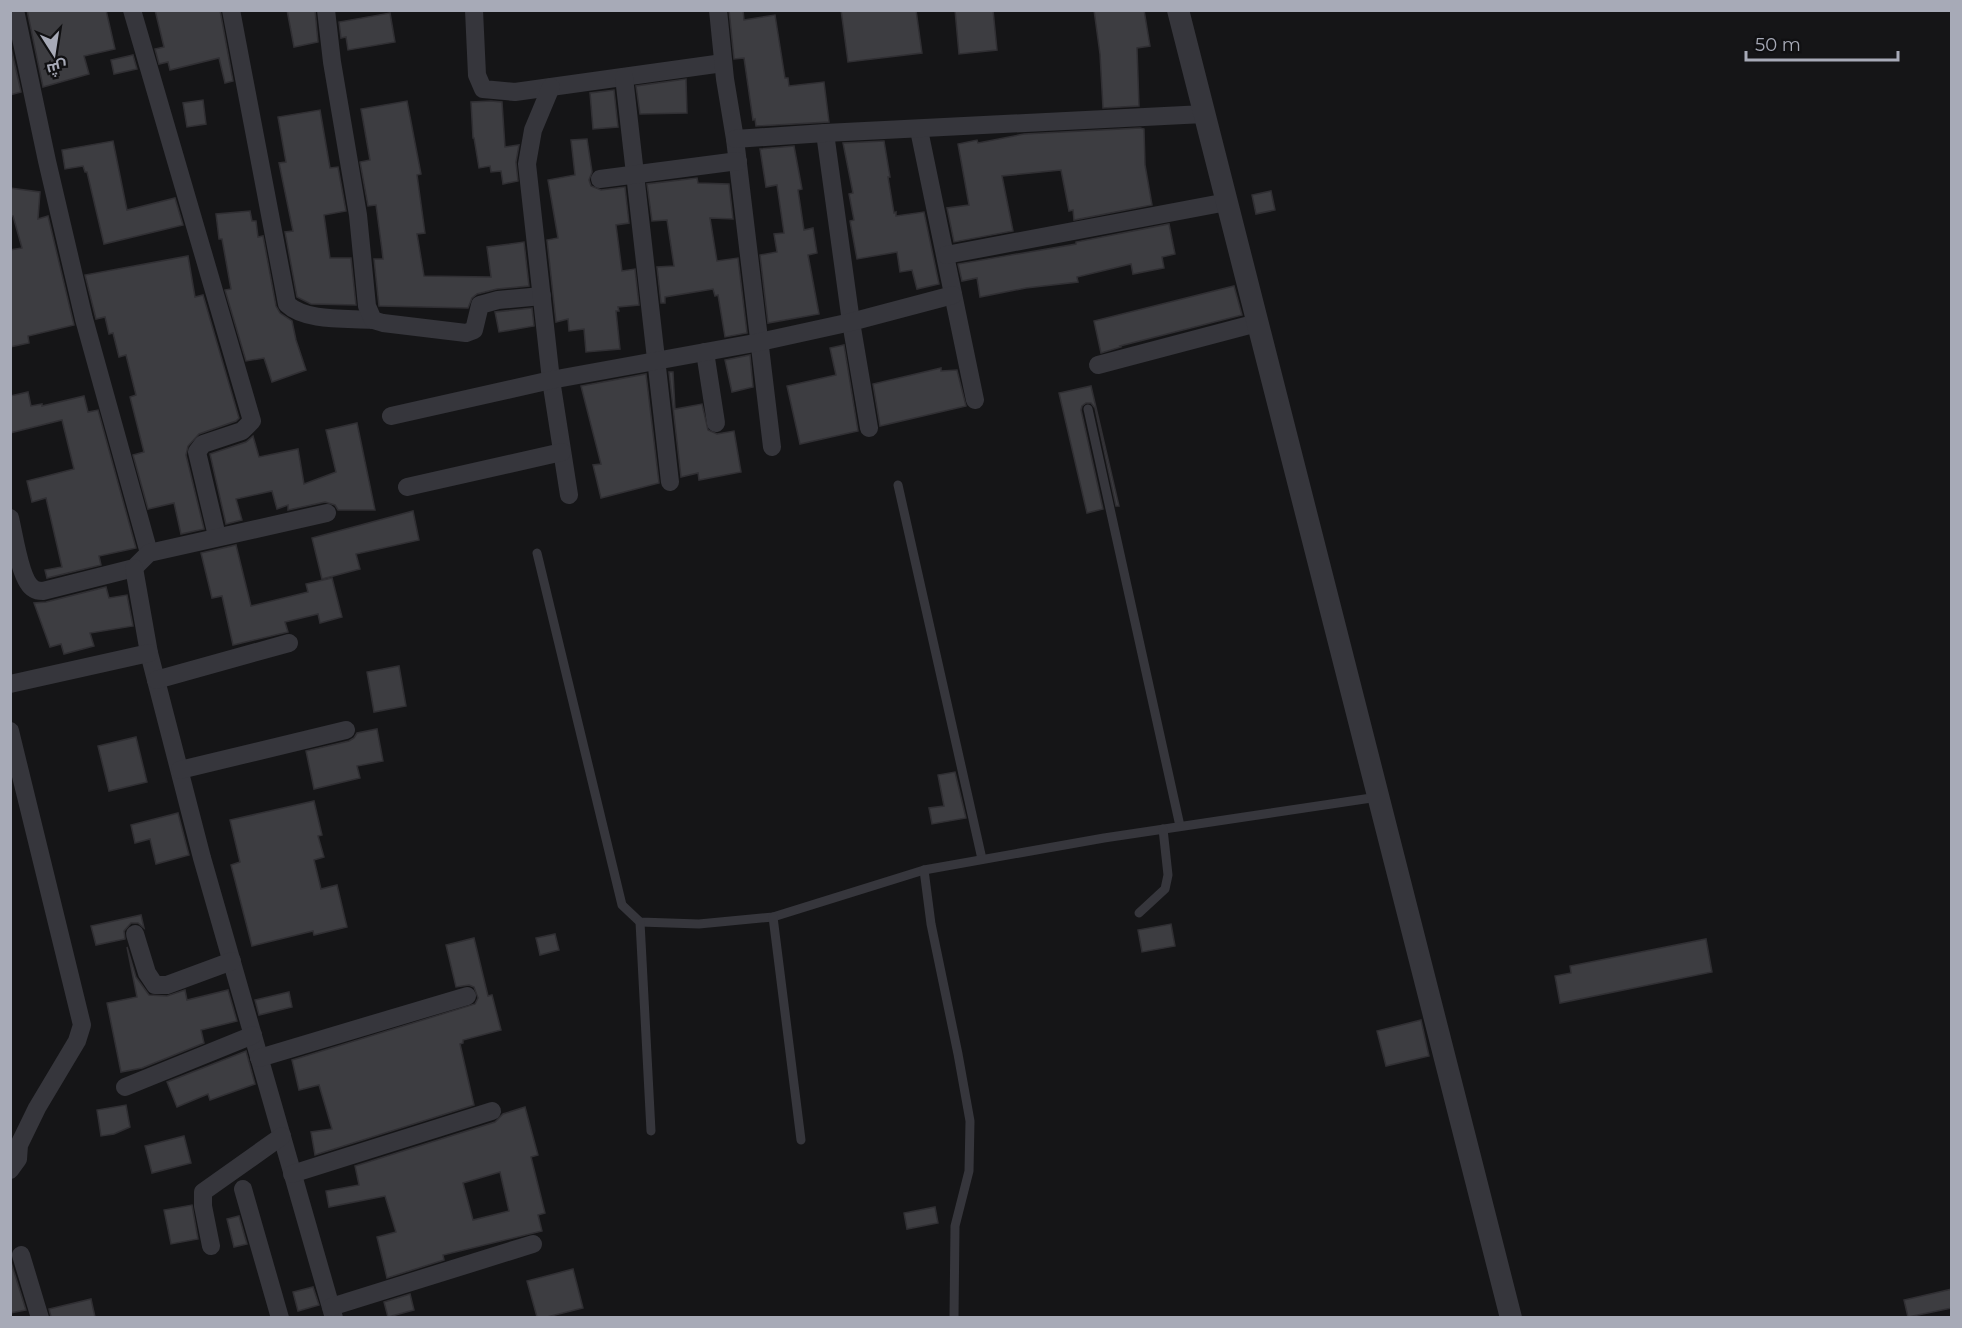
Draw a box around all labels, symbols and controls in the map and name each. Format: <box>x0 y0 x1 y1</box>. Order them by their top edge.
north arrow <box>24 24 84 84</box>
scale bar <box>1746 24 1898 62</box>
text: 50 m <box>1755 34 1801 56</box>
text: ش <box>45 57 69 80</box>

